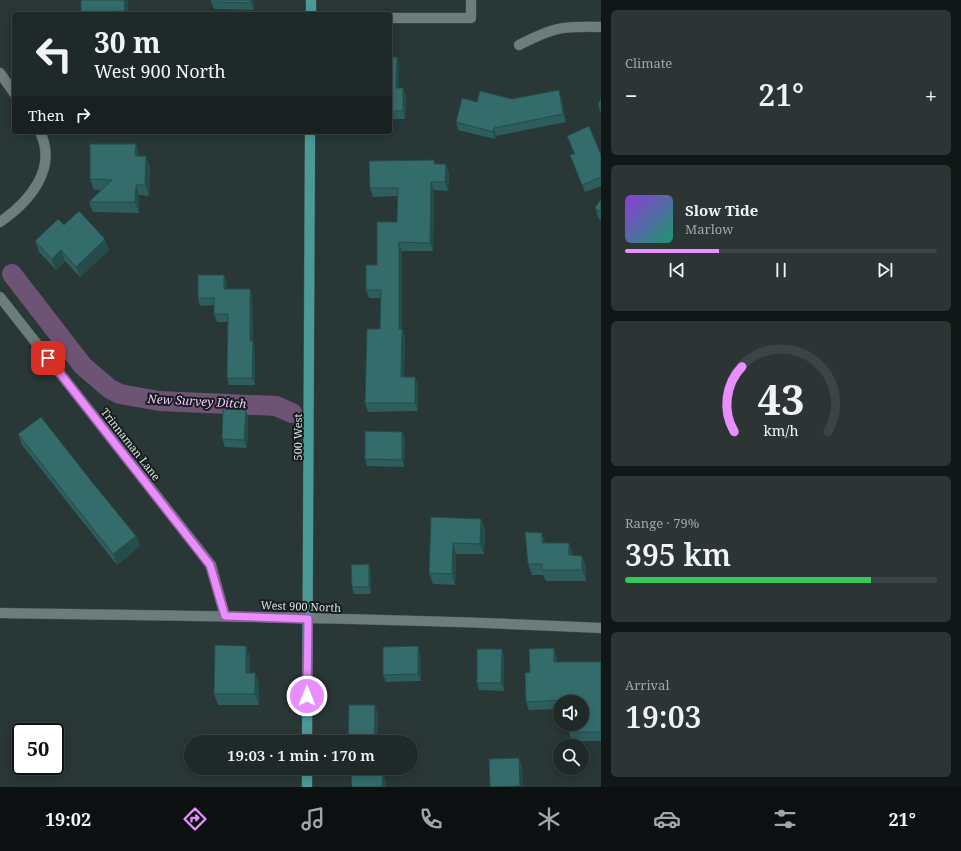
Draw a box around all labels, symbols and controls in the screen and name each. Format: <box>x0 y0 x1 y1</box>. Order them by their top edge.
text: 30 m <box>94 23 161 61</box>
icon: left <box>28 28 80 80</box>
text: Climate <box>625 54 672 72</box>
text: West 900 North <box>94 59 226 83</box>
text: 21° <box>758 74 804 115</box>
text: − <box>625 80 638 110</box>
text: + <box>925 80 937 110</box>
icon: right <box>72 104 94 126</box>
text: Then <box>28 105 64 125</box>
text: Slow Tide <box>685 200 758 220</box>
text: Marlow <box>685 220 733 238</box>
icon: previous <box>666 259 688 281</box>
icon: pause <box>770 259 792 281</box>
icon: next <box>874 259 896 281</box>
pin <box>31 341 65 375</box>
icon: arrive <box>37 347 59 369</box>
text: 43 <box>757 370 805 426</box>
water label: New Survey Ditch <box>146 390 247 412</box>
street label: Trinnaman Lane <box>98 405 164 484</box>
street label: 500 West <box>290 413 305 460</box>
text: km/h <box>763 420 799 439</box>
text: Range · 79% <box>625 514 699 532</box>
text: 395 km <box>625 534 731 575</box>
street label: West 900 North <box>260 597 342 615</box>
position arrow <box>286 675 328 717</box>
text: Arrival <box>625 676 669 694</box>
map controls <box>553 695 589 775</box>
button: sound <box>553 695 589 731</box>
text: 19:03 <box>625 696 701 737</box>
speed limit sign: 50 <box>12 723 64 775</box>
button: search <box>553 739 589 775</box>
text: 19:03 · 1 min · 170 m <box>227 745 375 765</box>
icon: directions <box>181 805 209 833</box>
icon: music <box>299 805 327 833</box>
icon: phone <box>417 805 445 833</box>
icon: climate <box>535 805 563 833</box>
icon: car <box>653 805 681 833</box>
icon: filters <box>771 805 799 833</box>
text: 19:02 <box>45 807 91 831</box>
text: 21° <box>888 807 916 831</box>

